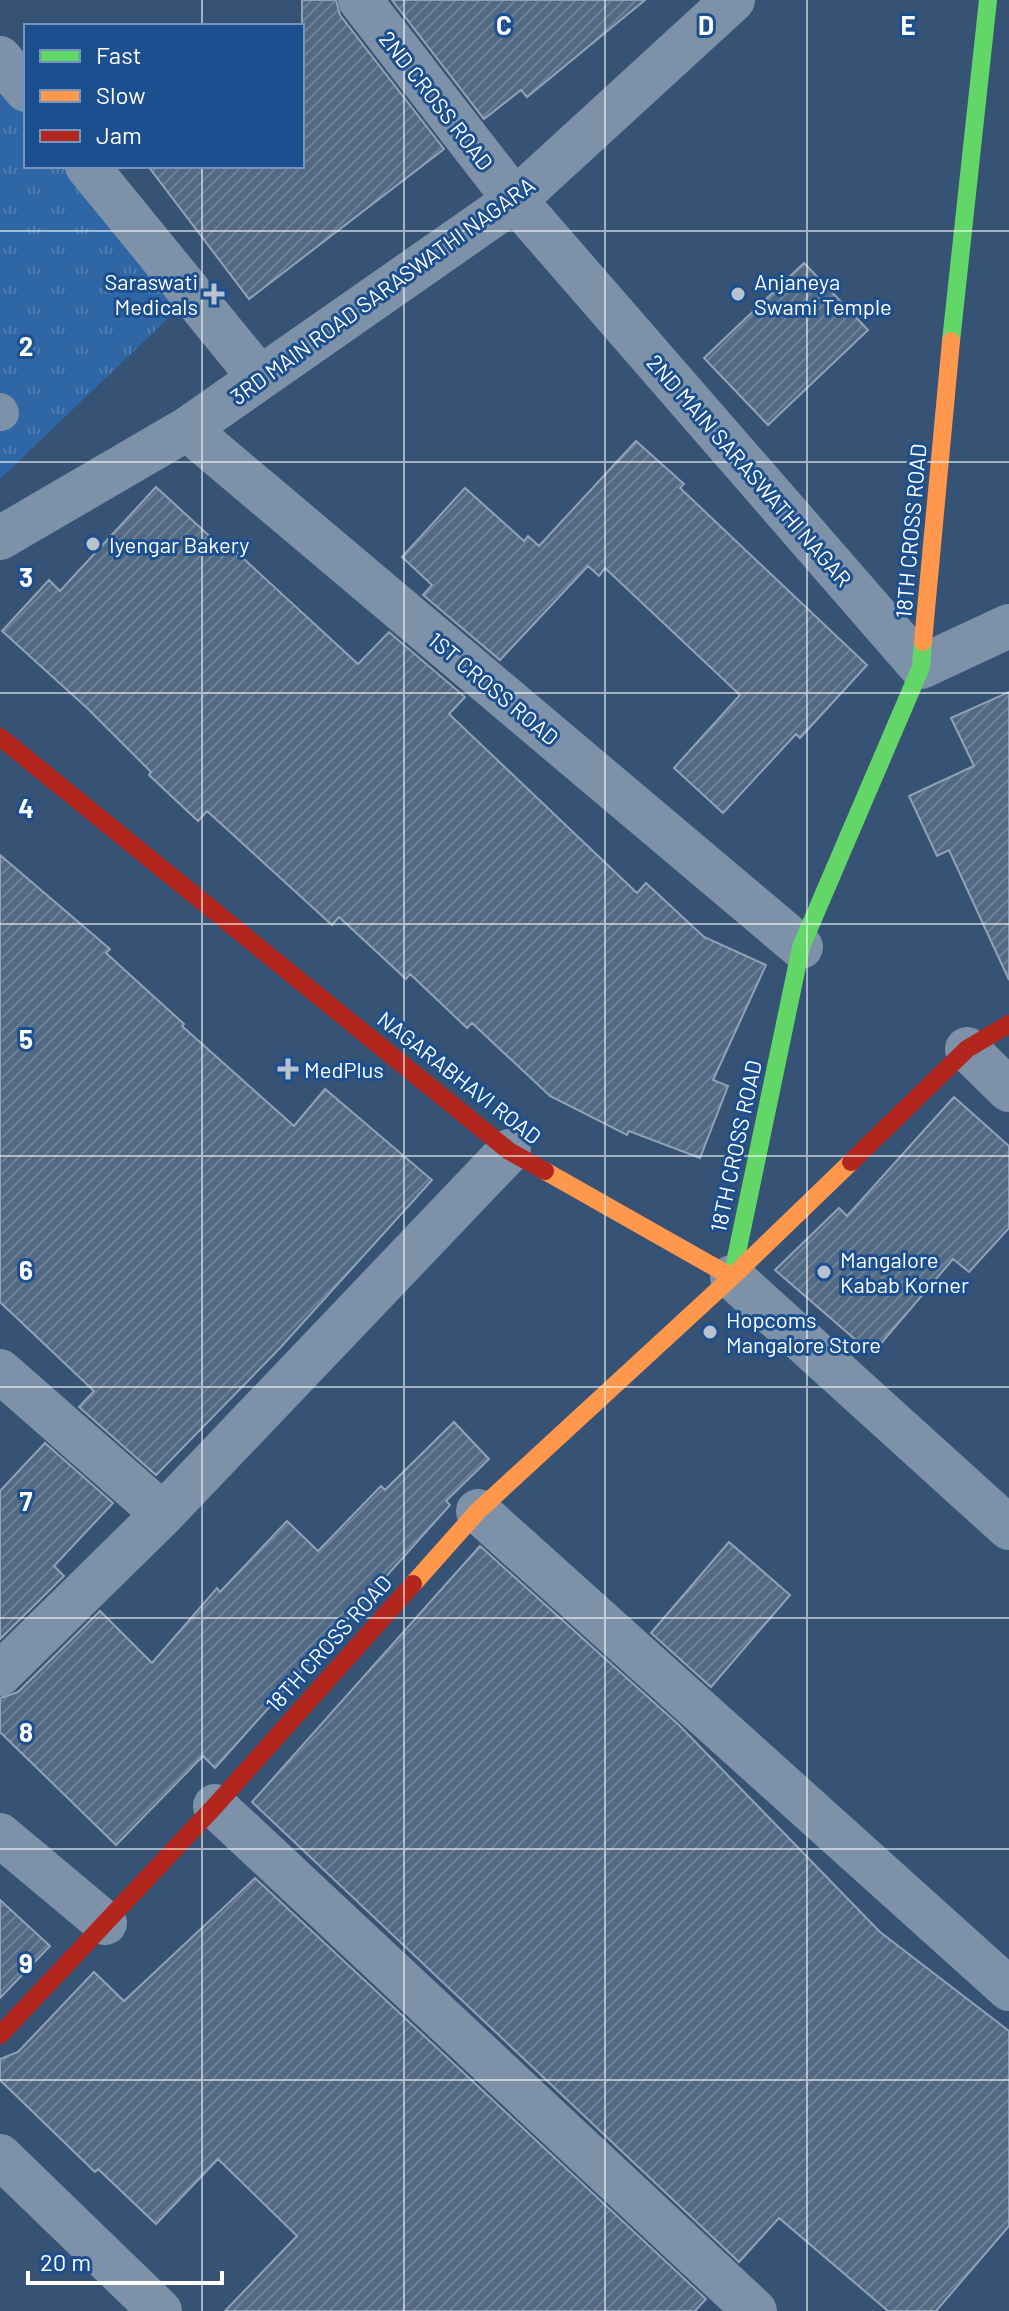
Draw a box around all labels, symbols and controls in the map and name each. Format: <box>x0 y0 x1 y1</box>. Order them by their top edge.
text: C <box>496 9 512 40</box>
text: D <box>698 9 714 40</box>
text: E <box>900 9 916 40</box>
legend <box>24 24 304 168</box>
street label: 2ND CROSS ROAD <box>375 25 499 175</box>
text: Fast <box>96 40 141 69</box>
text: Slow <box>96 80 145 109</box>
text: Jam <box>96 120 142 149</box>
street label: 3RD MAIN ROAD SARASWATHI NAGARA <box>225 171 539 409</box>
place label: Saraswati Medicals <box>104 268 198 319</box>
place label: Anjaneya Swami Temple <box>754 268 892 319</box>
marker: Saraswati Medicals <box>205 285 223 303</box>
marker: Anjaneya Swami Temple <box>729 285 747 303</box>
text: 2 <box>19 330 33 361</box>
street label: 2ND MAIN SARASWATHI NAGAR <box>642 349 858 591</box>
street label: 18TH CROSS ROAD <box>889 443 931 619</box>
place label: Iyengar Bakery <box>109 531 249 557</box>
marker: Iyengar Bakery <box>84 535 102 553</box>
text: 3 <box>19 561 33 592</box>
street label: 1ST CROSS ROAD <box>424 626 564 750</box>
text: 4 <box>18 792 34 823</box>
street label: NAGARABHAVI ROAD <box>373 1005 547 1149</box>
text: 5 <box>19 1023 33 1054</box>
place label: MedPlus <box>304 1056 384 1082</box>
street label: 18TH CROSS ROAD <box>704 1058 766 1234</box>
marker: MedPlus <box>279 1060 297 1078</box>
place label: Mangalore Kabab Korner <box>840 1246 969 1297</box>
text: 6 <box>19 1254 33 1285</box>
marker: Mangalore Kabab Korner <box>815 1263 833 1281</box>
place label: Hopcoms Mangalore Store <box>726 1306 881 1357</box>
marker: Hopcoms Mangalore Store <box>701 1323 719 1341</box>
text: 7 <box>20 1485 33 1516</box>
street label: 18TH CROSS ROAD <box>260 1569 396 1717</box>
text: 8 <box>19 1716 33 1747</box>
text: 9 <box>19 1947 33 1978</box>
scale bar <box>28 2235 222 2285</box>
text: 20 m <box>40 2247 91 2276</box>

